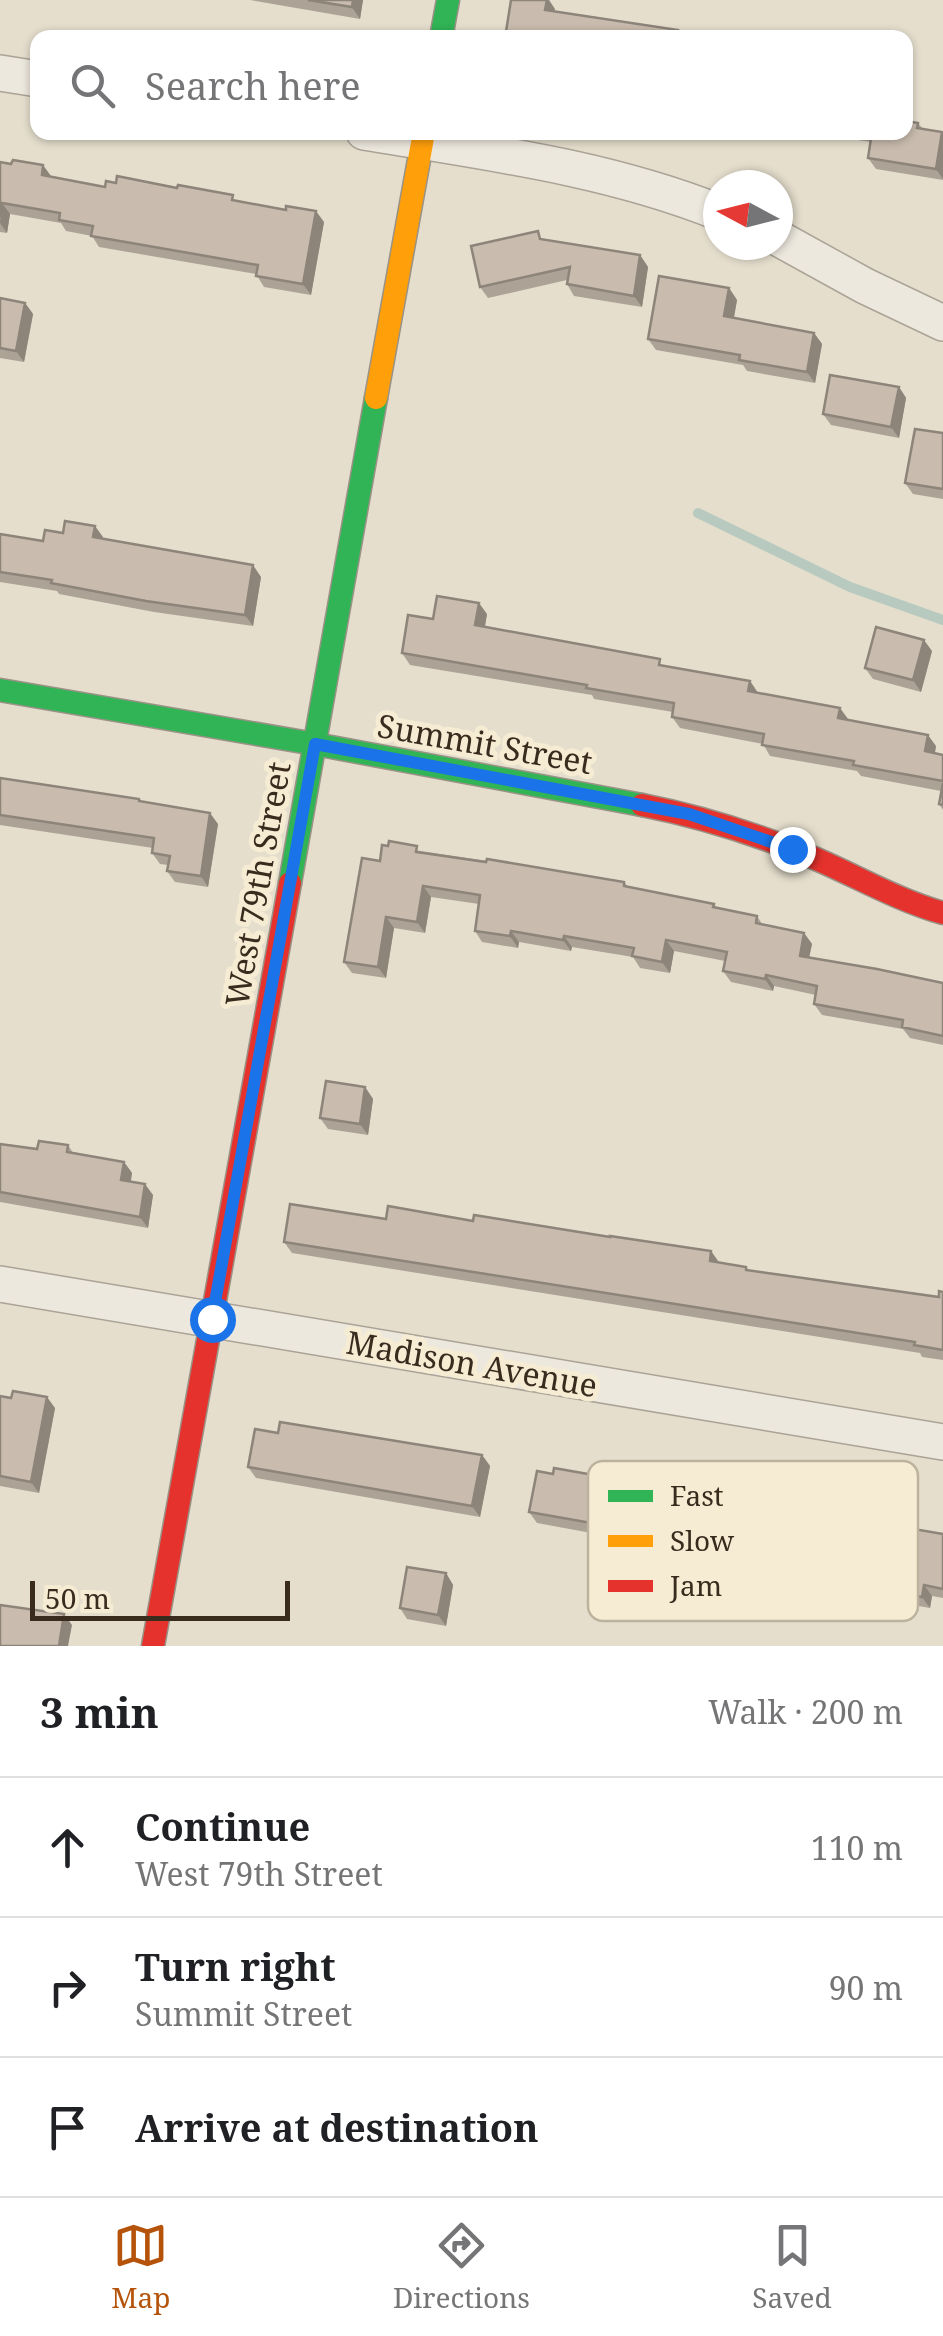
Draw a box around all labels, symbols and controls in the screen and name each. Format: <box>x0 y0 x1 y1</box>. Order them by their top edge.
search box <box>30 30 913 140</box>
icon: search <box>65 58 120 113</box>
text: Search here <box>145 59 361 111</box>
north arrow <box>703 170 793 260</box>
street label: Summit Street <box>374 703 596 783</box>
street label: West 79th Street <box>214 758 300 1010</box>
route end <box>770 827 816 873</box>
route start <box>190 1297 236 1343</box>
street label: Madison Avenue <box>343 1320 601 1406</box>
legend <box>588 1461 918 1621</box>
text: Fast <box>670 1476 724 1514</box>
text: Slow <box>670 1521 735 1559</box>
text: Jam <box>669 1566 722 1604</box>
scale bar <box>30 1576 290 1620</box>
text: 50 m <box>45 1579 110 1617</box>
text: 3 min <box>40 1683 159 1740</box>
text: Walk · 200 m <box>708 1690 903 1733</box>
text: Continue <box>135 1800 310 1852</box>
icon: ahead <box>40 1820 95 1875</box>
text: 110 m <box>811 1826 903 1869</box>
text: West 79th Street <box>135 1852 383 1895</box>
text: Turn right <box>135 1940 336 1992</box>
icon: right <box>40 1960 95 2015</box>
text: 90 m <box>829 1966 903 2009</box>
text: Summit Street <box>135 1992 352 2035</box>
icon: arrive <box>40 2100 95 2155</box>
text: Arrive at destination <box>135 2101 539 2153</box>
tab: Map <box>111 2218 170 2316</box>
tab: Directions <box>393 2218 530 2316</box>
tab: Saved <box>752 2218 832 2316</box>

